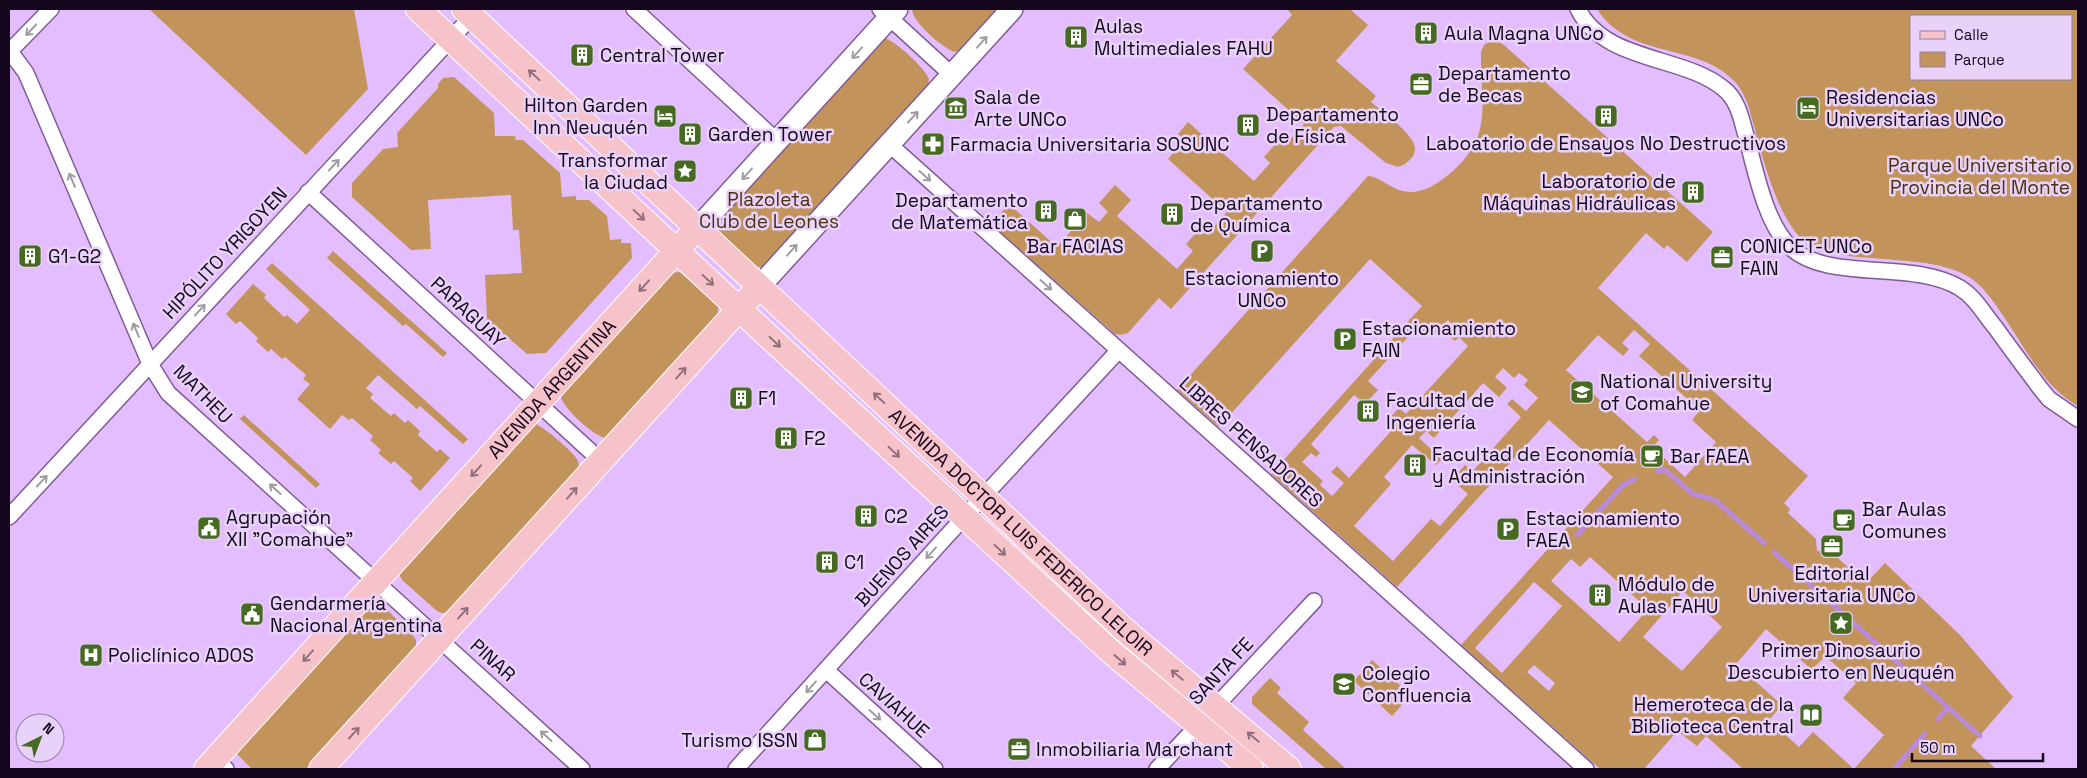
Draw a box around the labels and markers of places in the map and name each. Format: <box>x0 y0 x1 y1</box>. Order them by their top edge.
place label: Aulas Multimediales FAHU <box>1094 14 1273 61</box>
building icon: Aula Magna UNCo <box>1413 20 1439 46</box>
place label: Aula Magna UNCo <box>1444 21 1604 46</box>
building icon: Aulas Multimediales FAHU <box>1063 24 1089 50</box>
building icon: Central Tower <box>569 42 595 68</box>
place label: Central Tower <box>600 43 725 68</box>
place label: Departamento de Becas <box>1438 61 1571 108</box>
office icon: Departamento de Becas <box>1408 71 1434 97</box>
place label: Sala de Arte UNCo <box>974 85 1067 132</box>
place label: Residencias Universitarias UNCo <box>1826 85 2004 132</box>
place label: Hilton Garden Inn Neuquén <box>524 93 648 140</box>
museum icon: Sala de Arte UNCo <box>943 95 969 121</box>
hotel icon: Residencias Universitarias UNCo <box>1795 95 1821 121</box>
place label: Departamento de Física <box>1266 102 1399 149</box>
hotel icon: Hilton Garden Inn Neuquén <box>652 103 678 129</box>
building icon: Laboatorio de Ensayos No Destructivos <box>1593 103 1619 129</box>
building icon: Departamento de Física <box>1235 112 1261 138</box>
building icon: Garden Tower <box>677 121 703 147</box>
place label: Garden Tower <box>708 122 832 147</box>
pharmacy icon: Farmacia Universitaria SOSUNC <box>920 131 946 157</box>
place label: Laboatorio de Ensayos No Destructivos <box>1426 131 1786 156</box>
place label: Farmacia Universitaria SOSUNC <box>950 132 1229 157</box>
place label: Transformar la Ciudad <box>558 148 668 195</box>
place icon: Transformar la Ciudad <box>672 158 698 184</box>
place label: Laboratorio de Máquinas Hidráulicas <box>1483 169 1676 216</box>
building icon: Laboratorio de Máquinas Hidráulicas <box>1680 179 1706 205</box>
place label: Departamento de Matemática <box>891 188 1028 235</box>
place label: Departamento de Química <box>1190 191 1323 238</box>
building icon: Departamento de Matemática <box>1033 198 1059 224</box>
building icon: Departamento de Química <box>1159 201 1185 227</box>
shop icon: Bar FACIAS <box>1062 206 1088 232</box>
place label: Bar FACIAS <box>1026 234 1124 259</box>
place label: CONICET-UNCo FAIN <box>1740 234 1873 281</box>
parking icon: Estacionamiento UNCo <box>1249 238 1275 264</box>
building icon: G1-G2 <box>17 243 43 269</box>
place label: G1-G2 <box>48 244 101 269</box>
office icon: CONICET-UNCo FAIN <box>1709 244 1735 270</box>
place label: Estacionamiento UNCo <box>1185 266 1339 313</box>
place label: Estacionamiento FAIN <box>1362 316 1516 363</box>
parking icon: Estacionamiento FAIN <box>1332 326 1358 352</box>
place label: National University of Comahue <box>1600 369 1772 416</box>
school or university icon: National University of Comahue <box>1569 379 1595 405</box>
building icon: F1 <box>728 385 754 411</box>
place label: F1 <box>758 386 776 411</box>
place label: Facultad de Ingeniería <box>1386 388 1494 435</box>
building icon: Facultad de Ingeniería <box>1355 398 1381 424</box>
building icon: F2 <box>773 425 799 451</box>
place label: F2 <box>804 426 826 451</box>
place label: Facultad de Economía y Administración <box>1432 442 1634 489</box>
cafe icon: Bar FAEA <box>1639 443 1665 469</box>
place label: Bar FAEA <box>1670 444 1750 469</box>
building icon: Facultad de Economía y Administración <box>1402 452 1428 478</box>
place label: Bar Aulas Comunes <box>1862 497 1947 544</box>
building icon: C2 <box>853 503 879 529</box>
place label: C2 <box>884 504 908 529</box>
place label: Agrupación XII "Comahue" <box>226 505 353 552</box>
place label: Estacionamiento FAEA <box>1526 506 1680 553</box>
cafe icon: Bar Aulas Comunes <box>1831 507 1857 533</box>
public building icon: Agrupación XII "Comahue" <box>196 515 222 541</box>
parking icon: Estacionamiento FAEA <box>1495 516 1521 542</box>
office icon: Editorial Universitaria UNCo <box>1819 533 1845 559</box>
building icon: C1 <box>814 549 840 575</box>
place label: C1 <box>844 550 864 575</box>
place label: Editorial Universitaria UNCo <box>1748 561 1916 608</box>
place label: Módulo de Aulas FAHU <box>1618 572 1719 619</box>
building icon: Módulo de Aulas FAHU <box>1587 582 1613 608</box>
place label: Gendarmería Nacional Argentina <box>270 591 443 638</box>
public building icon: Gendarmería Nacional Argentina <box>239 601 265 627</box>
place icon: Primer Dinosaurio Descubierto en Neuquén <box>1828 610 1854 636</box>
place label: Primer Dinosaurio Descubierto en Neuquén <box>1727 638 1955 685</box>
hospital icon: Policlínico ADOS <box>78 642 104 668</box>
place label: Policlínico ADOS <box>108 643 254 668</box>
place label: Colegio Confluencia <box>1362 661 1471 708</box>
school or university icon: Colegio Confluencia <box>1331 671 1357 697</box>
place label: Hemeroteca de la Biblioteca Central <box>1631 692 1794 739</box>
library icon: Hemeroteca de la Biblioteca Central <box>1798 702 1824 728</box>
shop icon: Turismo ISSN <box>802 727 828 753</box>
place label: Turismo ISSN <box>681 728 798 753</box>
office icon: Inmobiliaria Marchant <box>1006 736 1032 762</box>
place label: Inmobiliaria Marchant <box>1036 737 1233 762</box>

